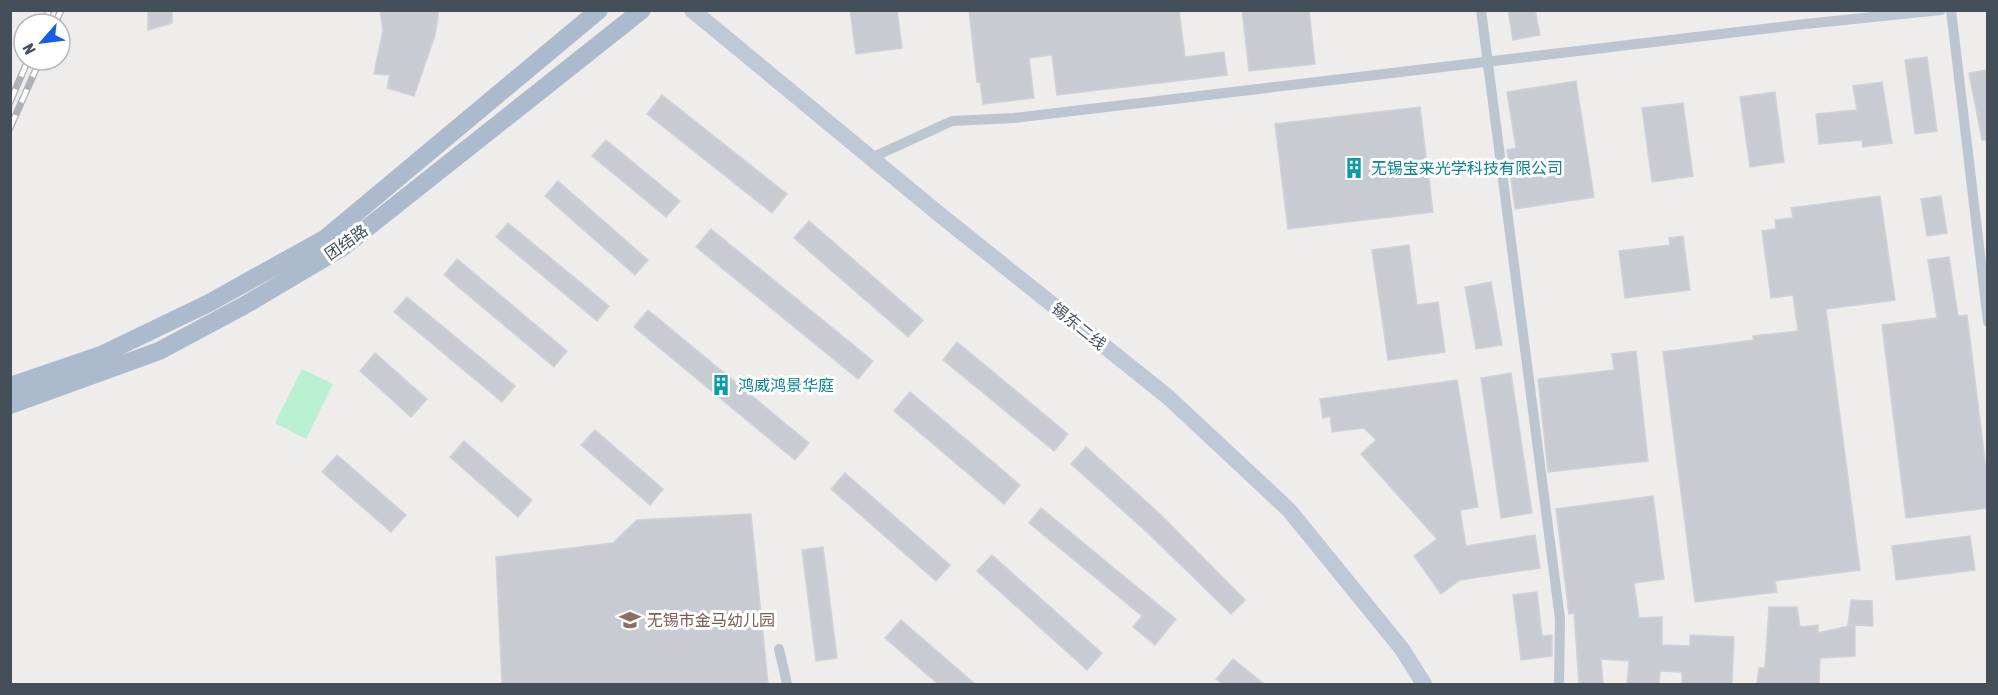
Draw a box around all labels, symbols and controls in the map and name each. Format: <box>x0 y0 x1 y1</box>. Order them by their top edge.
north arrow <box>12 12 72 72</box>
text: N <box>19 41 39 57</box>
building icon: 无锡宝来光学科技有限公司 <box>1342 156 1366 180</box>
place label: 无锡宝来光学科技有限公司 <box>1371 159 1563 177</box>
street label: 团结路 <box>321 221 371 263</box>
street label: 锡东二线 <box>1048 299 1110 353</box>
building icon: 鸿威鸿景华庭 <box>709 373 733 397</box>
place label: 鸿威鸿景华庭 <box>738 376 834 394</box>
school or university icon: 无锡市金马幼儿园 <box>618 608 642 632</box>
place label: 无锡市金马幼儿园 <box>647 611 775 629</box>

